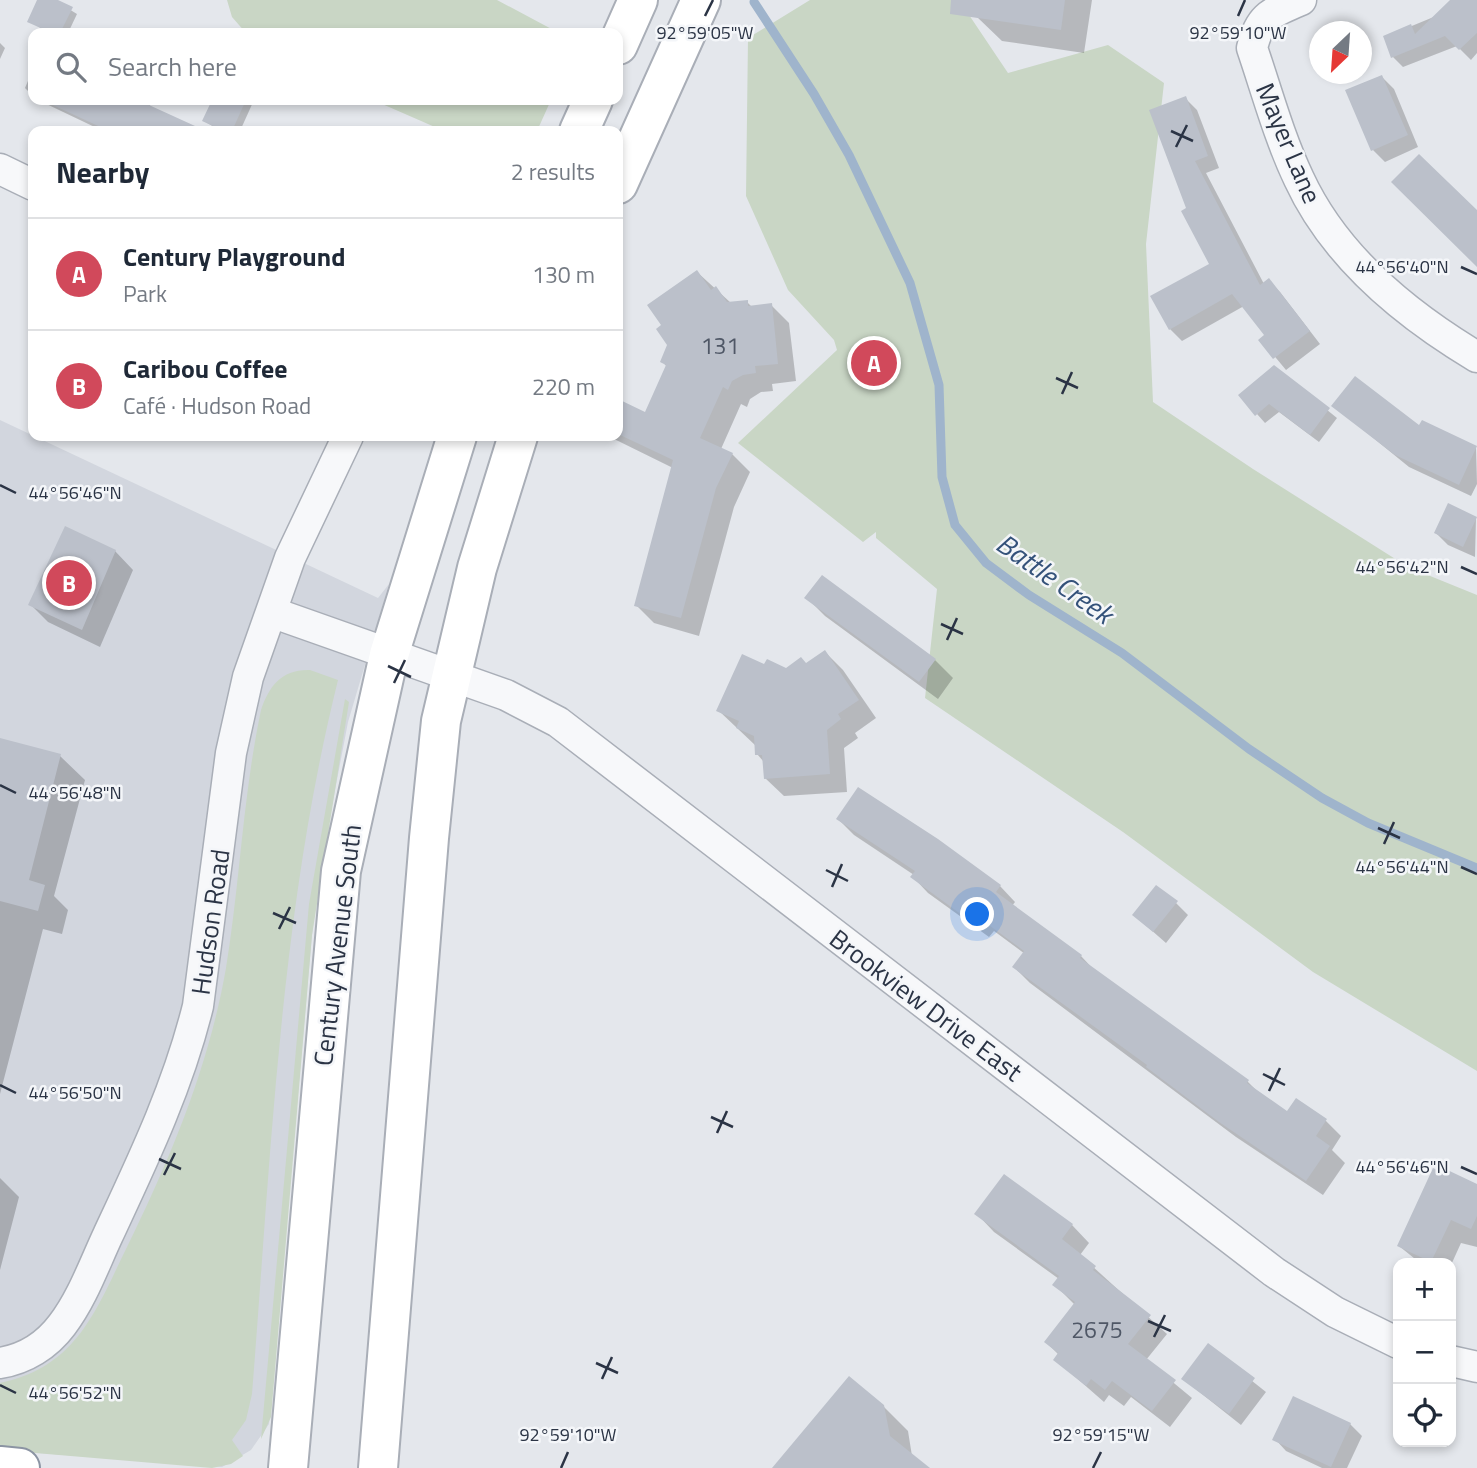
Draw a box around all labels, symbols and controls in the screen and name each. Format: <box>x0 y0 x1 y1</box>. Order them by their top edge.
text: 92°59'05"W <box>657 19 754 46</box>
text: 92°59'10"W <box>1190 19 1287 46</box>
north arrow <box>1309 21 1372 84</box>
search box <box>28 28 623 105</box>
text: Search here <box>108 47 237 86</box>
icon: search <box>52 48 90 86</box>
street label: Mayer Lane <box>1246 77 1332 209</box>
text: Nearby <box>56 149 149 195</box>
text: 2 results <box>511 154 595 189</box>
text: Century Playground <box>123 237 345 276</box>
text: 44°56'40"N <box>1355 253 1449 280</box>
text: A <box>72 257 86 292</box>
text: 130 m <box>532 257 595 292</box>
text: Park <box>123 276 167 311</box>
house number: 131 <box>701 328 739 363</box>
pin: A <box>851 337 897 389</box>
text: Caribou Coffee <box>123 349 288 388</box>
text: B <box>72 369 86 404</box>
text: 220 m <box>532 369 595 404</box>
text: Café · Hudson Road <box>123 388 311 423</box>
text: 44°56'46"N <box>28 479 122 506</box>
water label: Battle Creek <box>988 522 1125 636</box>
text: 44°56'42"N <box>1355 553 1449 580</box>
pin: B <box>46 557 92 609</box>
text: 44°56'48"N <box>28 779 122 806</box>
street label: Century Avenue South <box>303 822 371 1068</box>
street label: Hudson Road <box>180 847 240 997</box>
text: 44°56'44"N <box>1355 853 1449 880</box>
your location <box>960 897 994 931</box>
street label: Brookview Drive East <box>821 919 1031 1091</box>
text: 44°56'50"N <box>28 1079 122 1106</box>
text: 44°56'46"N <box>1355 1153 1449 1180</box>
map controls <box>1393 1258 1456 1447</box>
button: + <box>1393 1258 1456 1321</box>
house number: 2675 <box>1071 1312 1123 1347</box>
button: − <box>1393 1321 1456 1384</box>
text: 44°56'52"N <box>28 1379 122 1406</box>
button: locate <box>1393 1384 1456 1447</box>
text: 92°59'10"W <box>520 1421 617 1448</box>
text: 92°59'15"W <box>1053 1421 1150 1448</box>

